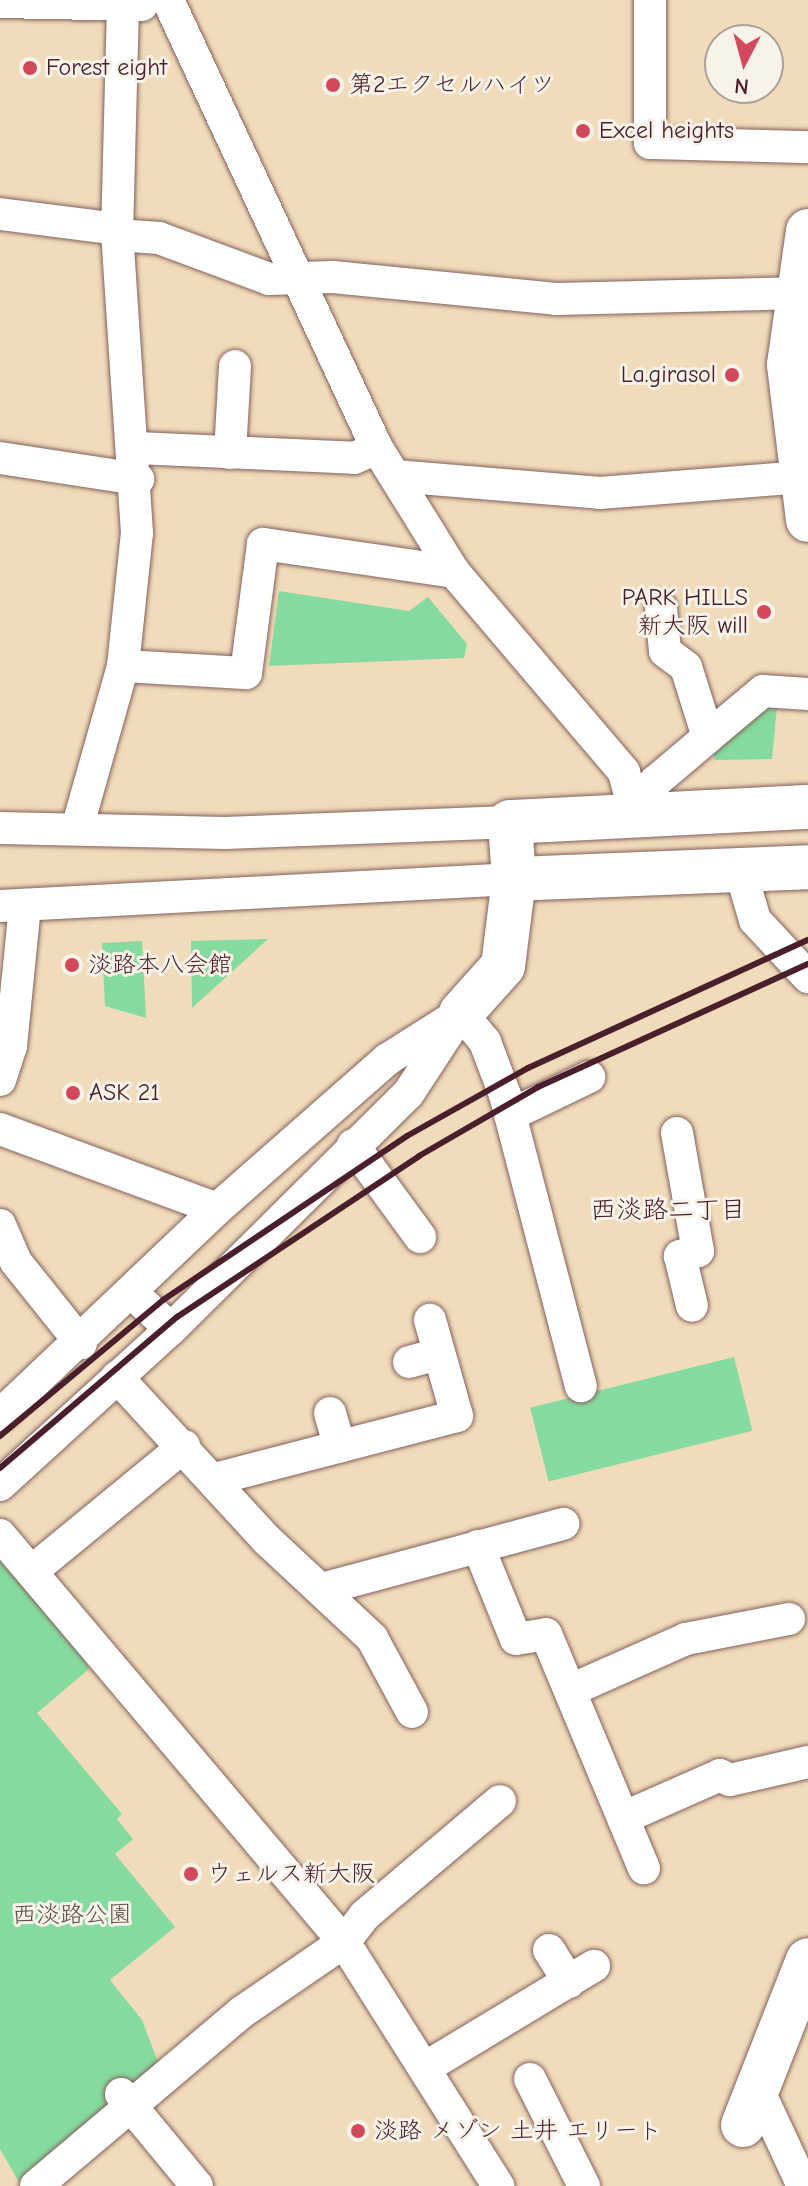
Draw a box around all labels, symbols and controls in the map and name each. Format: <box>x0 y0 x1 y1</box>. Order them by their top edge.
north arrow <box>704 24 784 104</box>
place label: Forest eight <box>46 54 167 82</box>
marker: Forest eight <box>21 59 39 77</box>
place label: 第2エクセルハイツ <box>349 71 554 99</box>
text: N <box>733 72 750 100</box>
marker: 第2エクセルハイツ <box>324 76 342 94</box>
place label: Excel heights <box>599 117 734 145</box>
marker: Excel heights <box>574 122 592 140</box>
place label: La.girasol <box>621 361 716 389</box>
marker: La.girasol <box>723 366 741 384</box>
place label: PARK HILLS 新大阪 will <box>622 584 748 640</box>
marker: PARK HILLS 新大阪 will <box>755 603 773 621</box>
place label: 淡路本八会館 <box>88 951 232 979</box>
marker: 淡路本八会館 <box>63 956 81 974</box>
place label: ASK 21 <box>89 1079 160 1107</box>
marker: ASK 21 <box>64 1084 82 1102</box>
district label: 西淡路二丁目 <box>590 1195 746 1227</box>
place label: ウェルス新大阪 <box>207 1860 375 1888</box>
marker: ウェルス新大阪 <box>182 1865 200 1883</box>
park label: 西淡路公園 <box>12 1901 132 1929</box>
place label: 淡路 メゾン 土井 エリート <box>374 2117 662 2145</box>
marker: 淡路 メゾン 土井 エリート <box>349 2122 367 2140</box>

